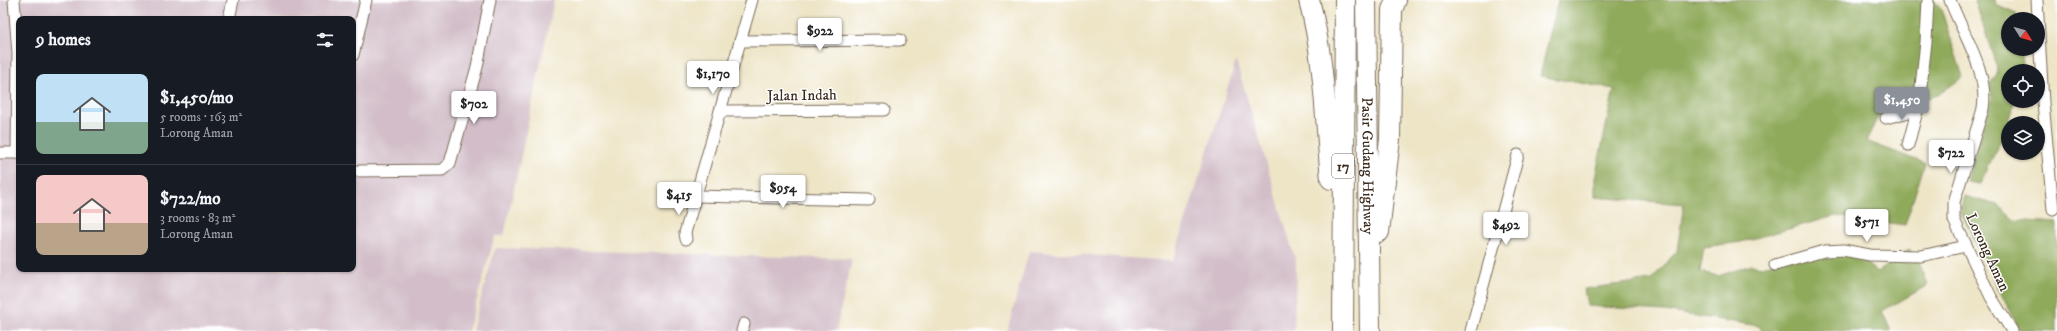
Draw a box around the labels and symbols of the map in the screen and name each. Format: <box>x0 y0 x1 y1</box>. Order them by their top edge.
north arrow <box>2001 12 2045 56</box>
pin: $922 <box>796 18 844 52</box>
pin: $1,170 <box>680 61 746 95</box>
street label: Jalan Indah <box>765 85 837 106</box>
pin: $1,450 <box>1869 87 1935 121</box>
pin: $702 <box>450 91 498 125</box>
street label: Pasir Gudang Highway <box>1357 97 1378 236</box>
pin: $722 <box>1927 140 1975 174</box>
road number: 17 <box>1332 154 1354 178</box>
pin: $954 <box>759 175 807 209</box>
pin: $415 <box>655 182 703 216</box>
pin: $571 <box>1843 209 1891 243</box>
street label: Lorong Aman <box>1961 210 2014 295</box>
pin: $492 <box>1482 212 1530 246</box>

